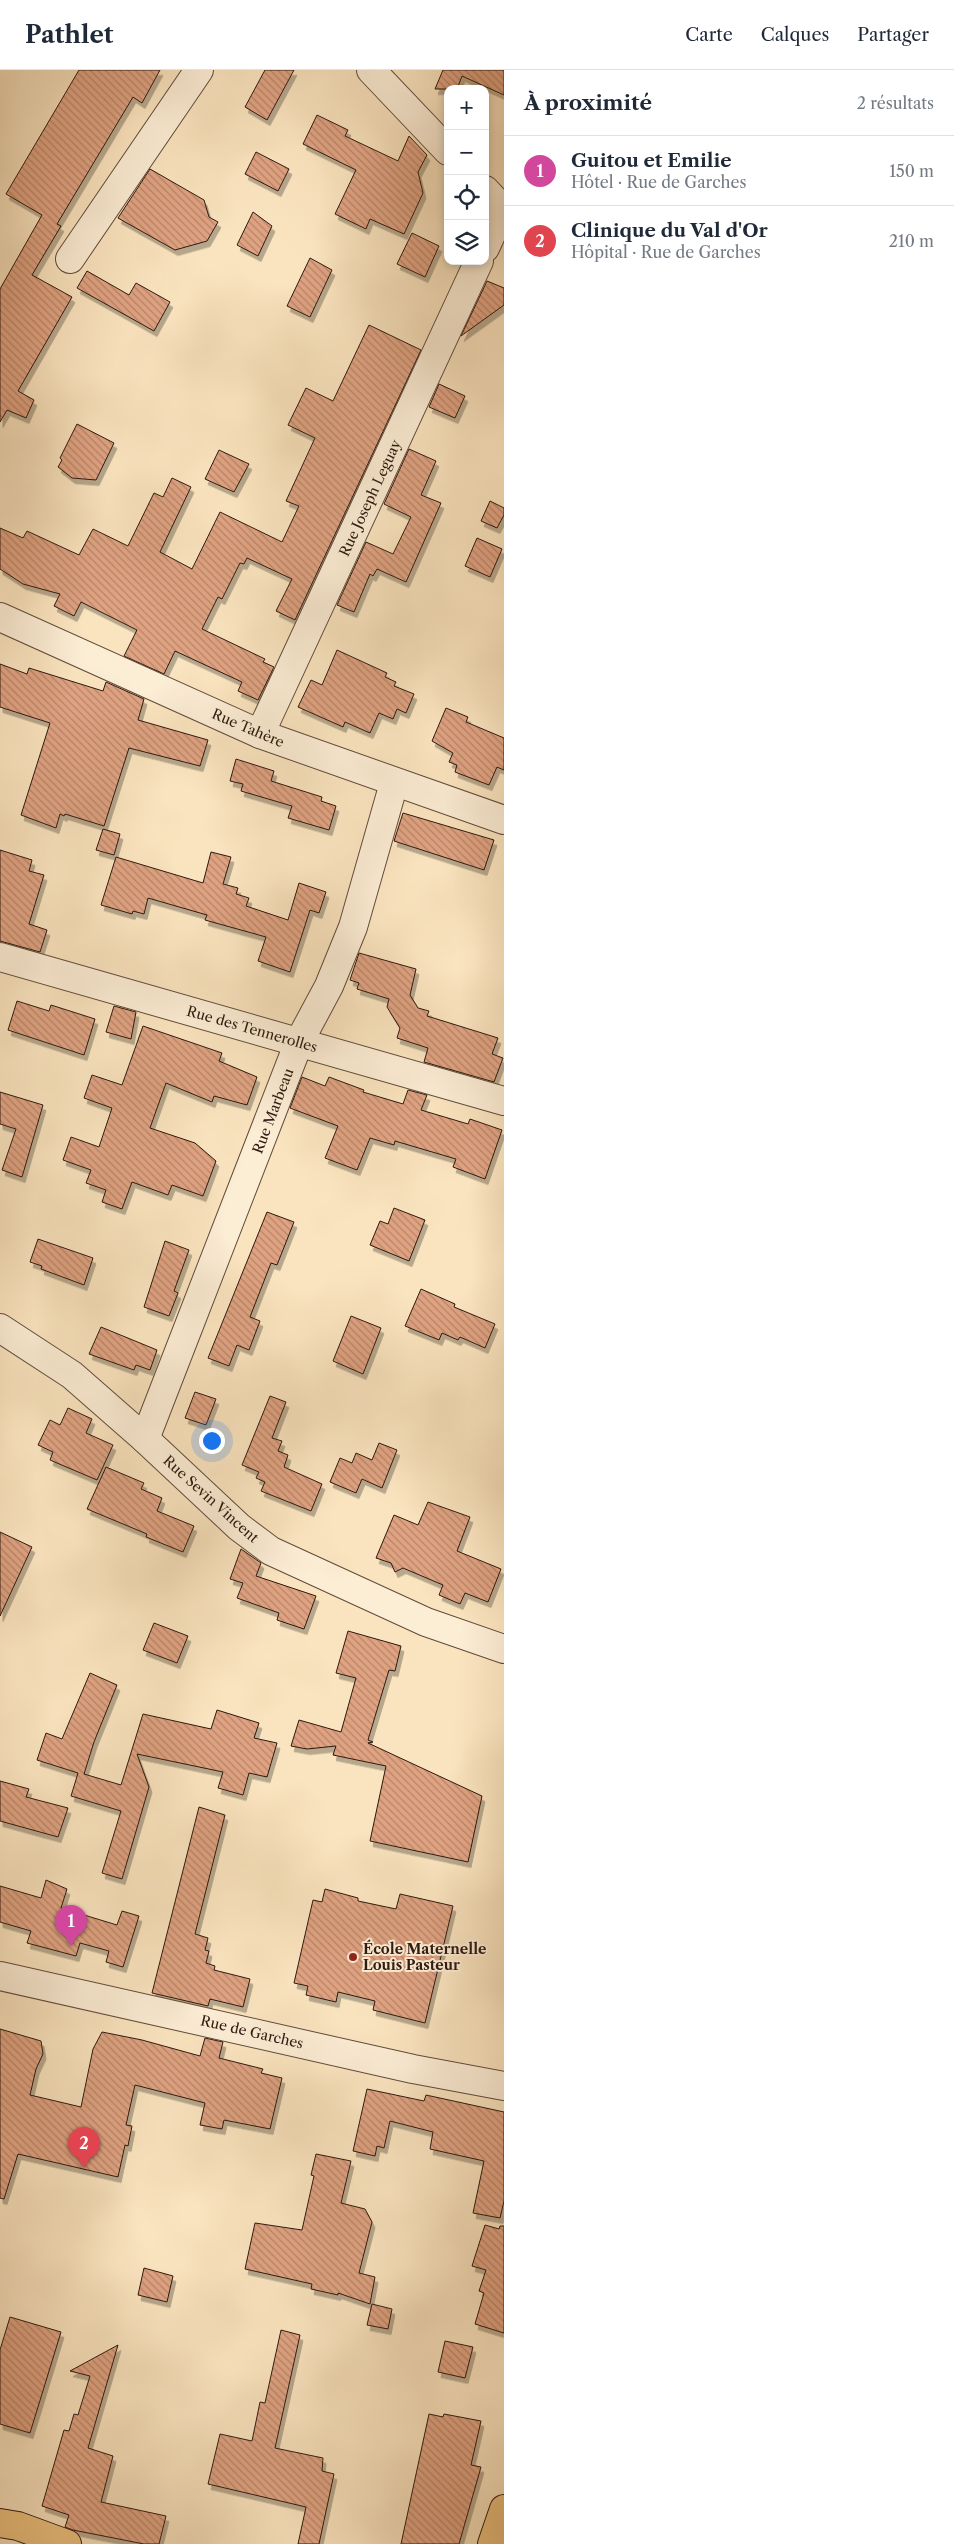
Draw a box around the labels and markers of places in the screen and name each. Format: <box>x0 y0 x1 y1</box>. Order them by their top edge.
pin: 1 <box>55 1905 87 1946</box>
place label: École Maternelle Louis Pasteur <box>363 1939 486 1974</box>
marker: École Maternelle Louis Pasteur <box>347 1951 359 1963</box>
pin: 2 <box>68 2127 100 2168</box>

